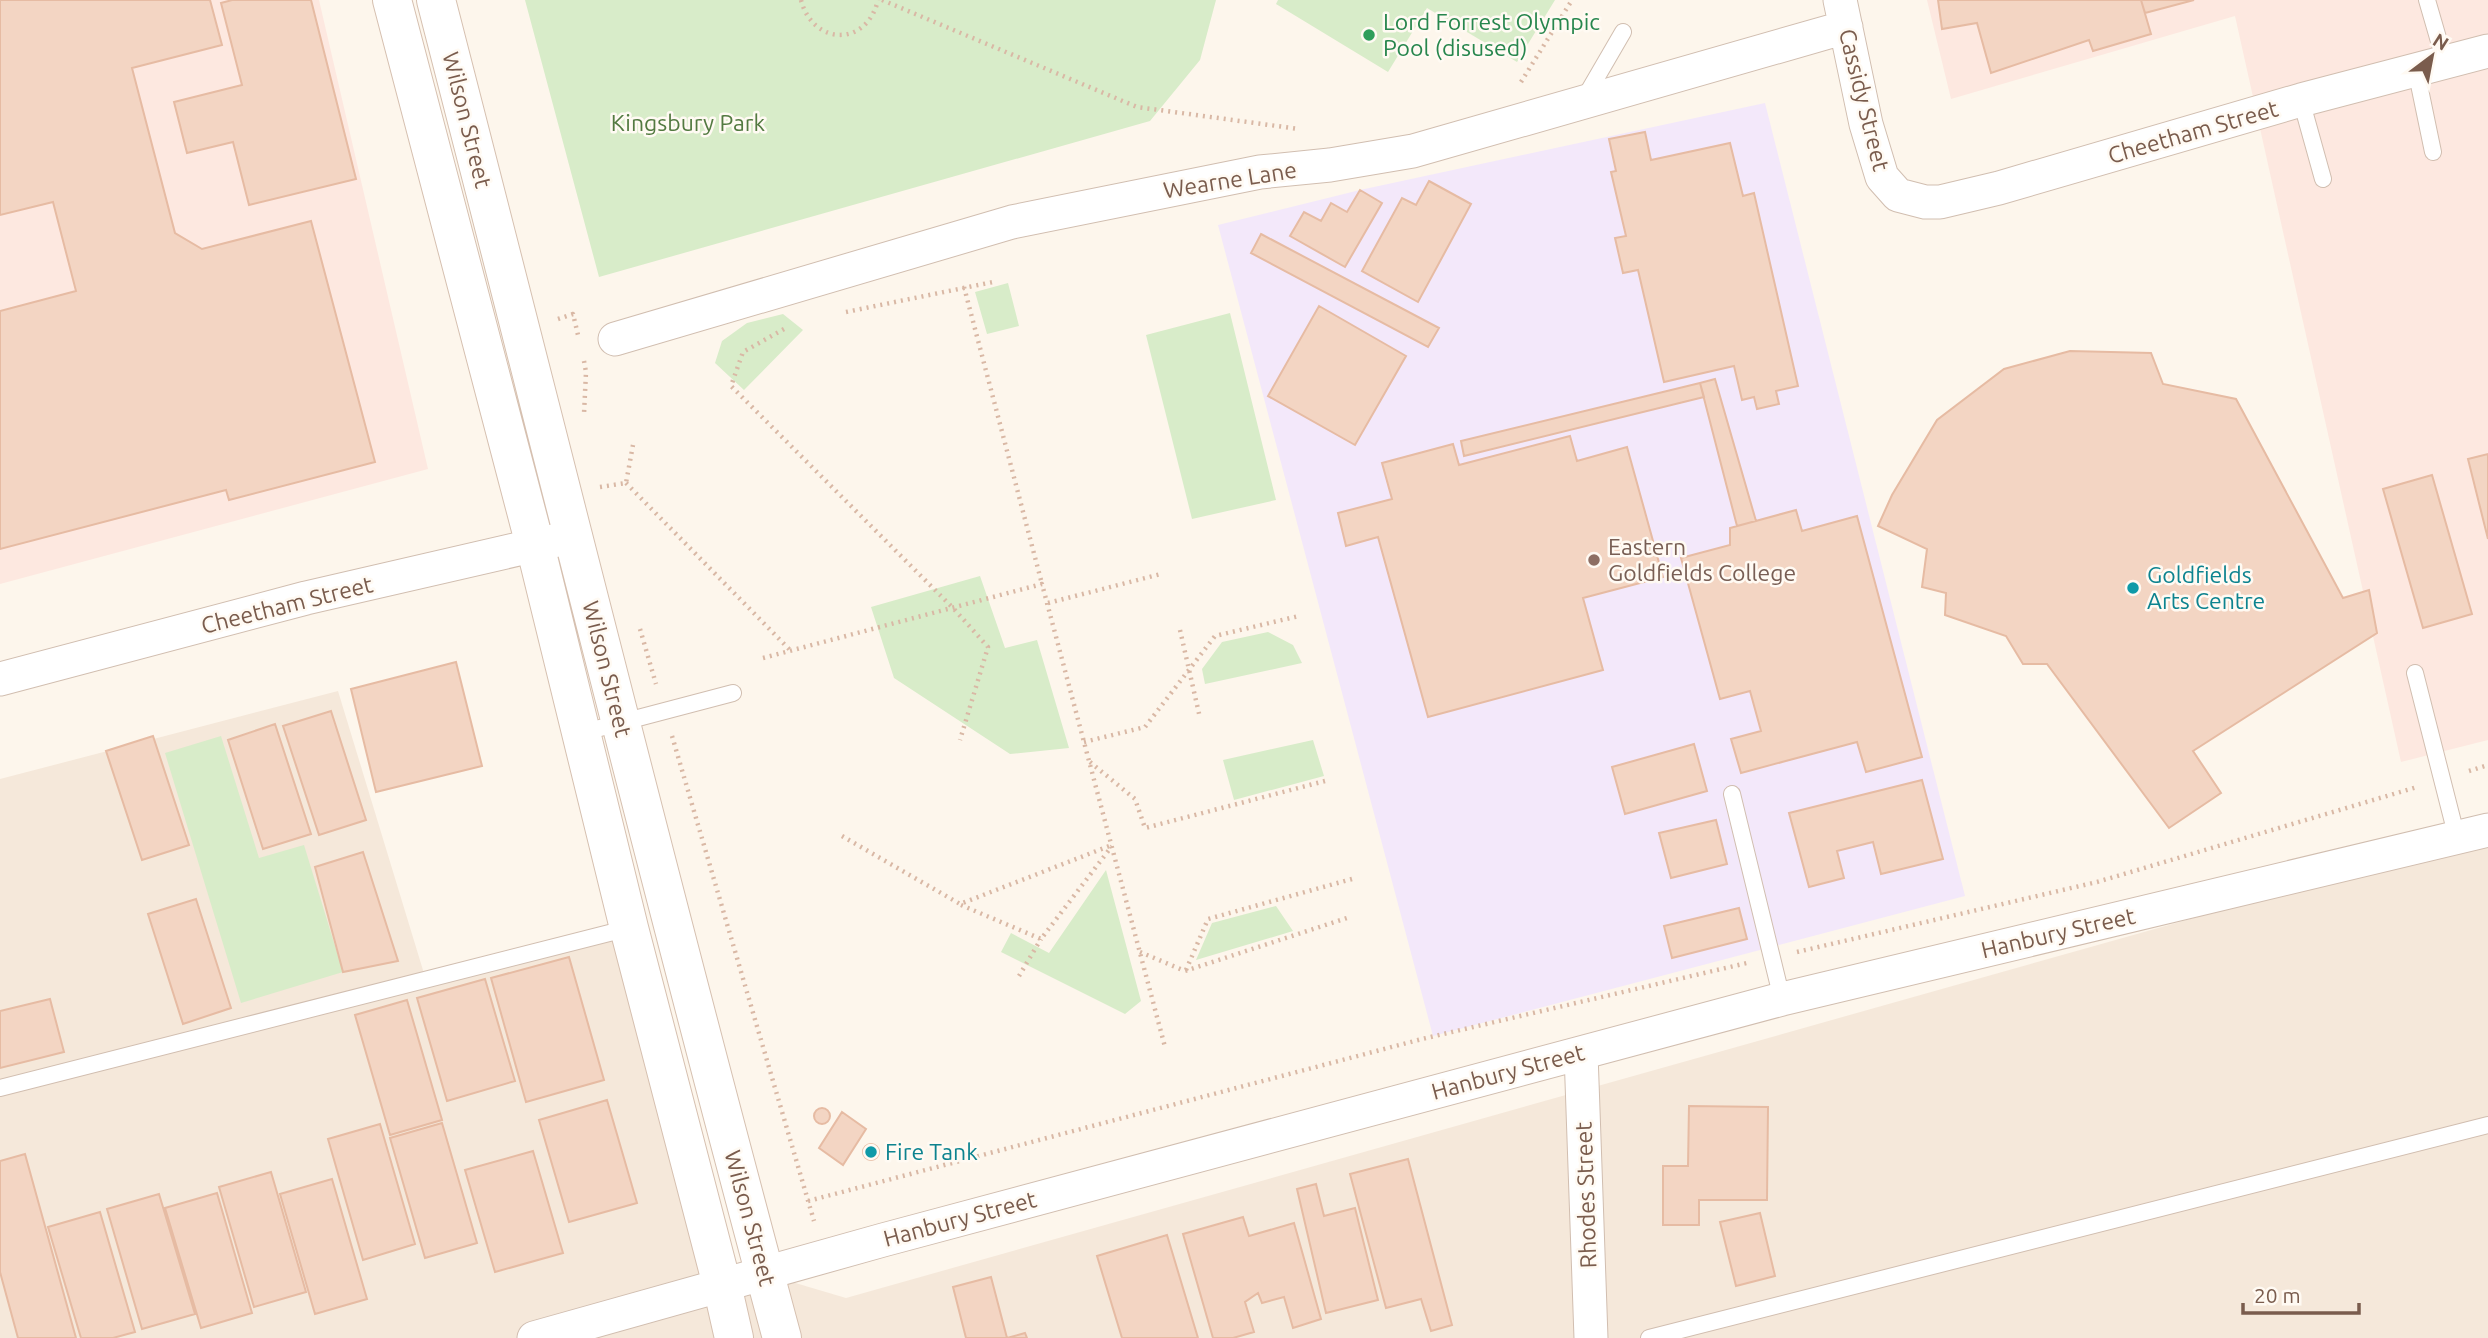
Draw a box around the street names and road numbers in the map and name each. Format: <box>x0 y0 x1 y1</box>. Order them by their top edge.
street label: Cassidy Street <box>1835 26 1894 174</box>
street label: Wilson Street <box>438 49 496 191</box>
street label: Cheetham Street <box>2105 95 2281 168</box>
street label: Wearne Lane <box>1161 157 1298 202</box>
street label: Cheetham Street <box>198 571 375 638</box>
street label: Wilson Street <box>578 598 636 740</box>
street label: Hanbury Street <box>1978 903 2137 962</box>
street label: Hanbury Street <box>1429 1039 1587 1104</box>
street label: Rhodes Street <box>1570 1121 1601 1269</box>
street label: Wilson Street <box>720 1147 781 1288</box>
street label: Hanbury Street <box>881 1186 1039 1251</box>

